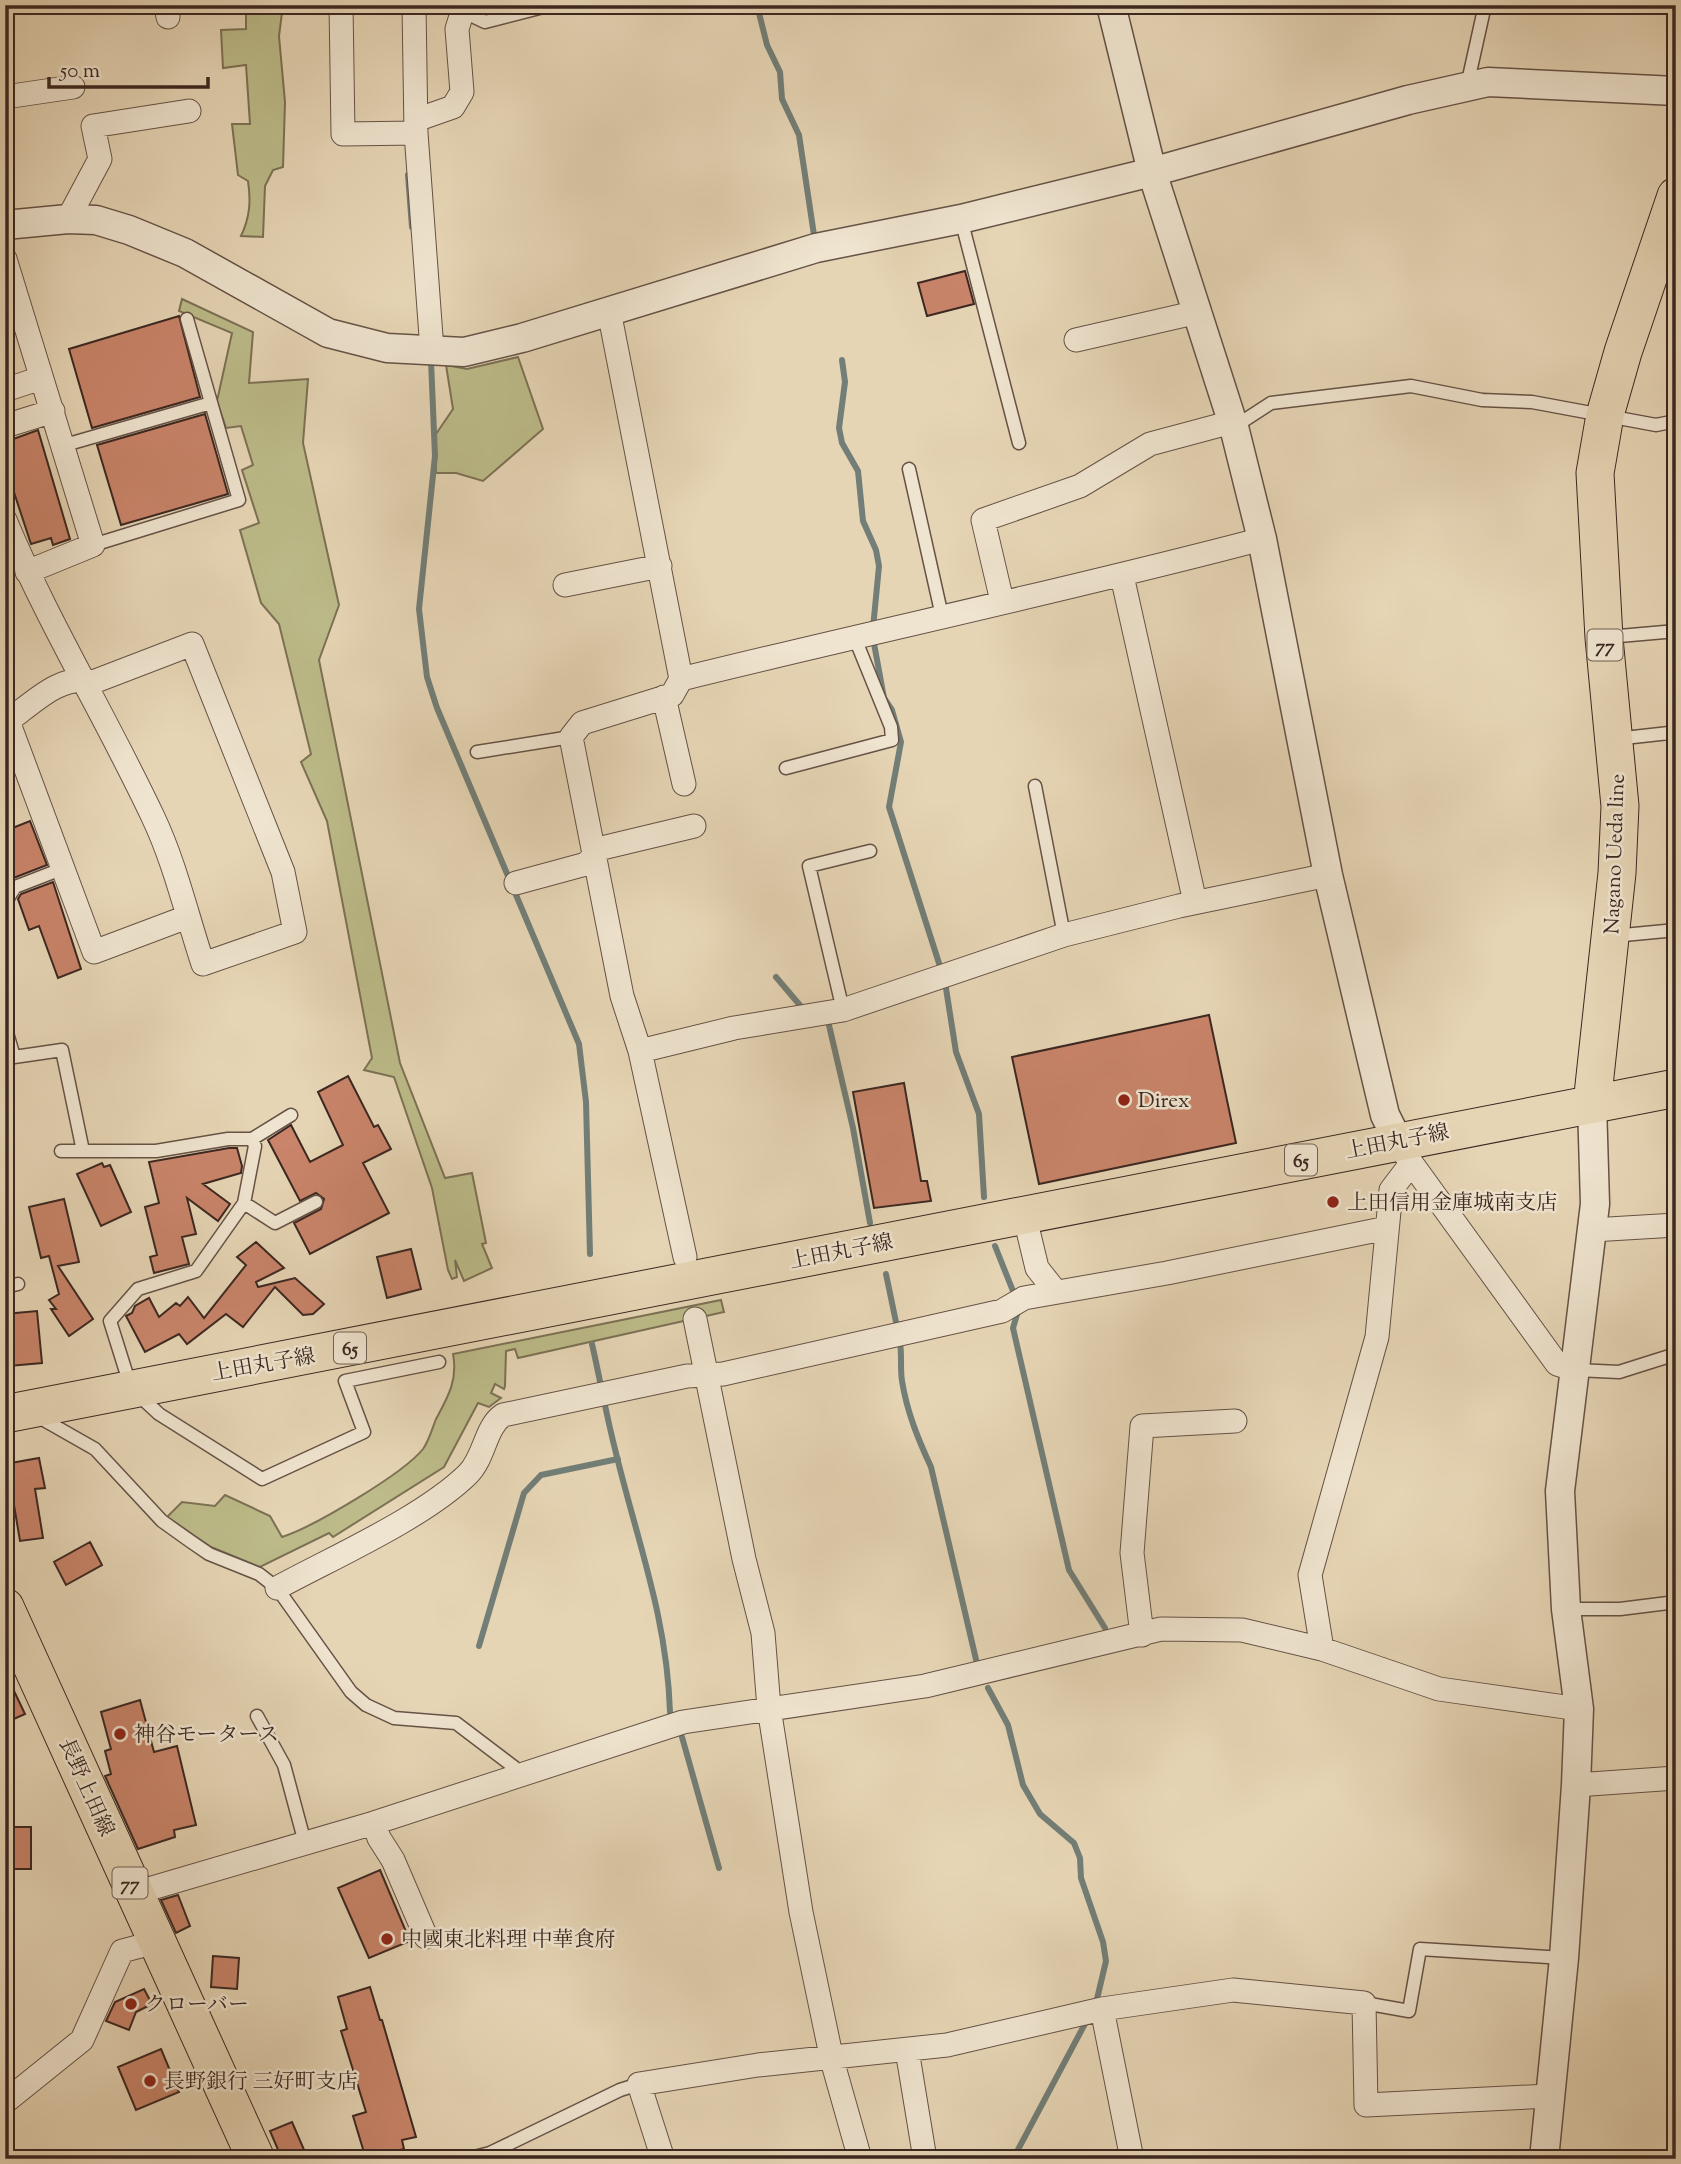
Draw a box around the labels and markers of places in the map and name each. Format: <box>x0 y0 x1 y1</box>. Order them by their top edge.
place label: Direx <box>1138 1087 1189 1117</box>
marker: Direx <box>1116 1092 1132 1108</box>
place label: 上田信用金庫城南支店 <box>1347 1189 1557 1219</box>
marker: 上田信用金庫城南支店 <box>1325 1194 1341 1210</box>
place label: 神谷モータース <box>134 1721 279 1751</box>
marker: 神谷モータース <box>112 1726 128 1742</box>
place label: 中國東北料理 中華食府 <box>401 1926 615 1956</box>
marker: 中國東北料理 中華食府 <box>379 1931 395 1947</box>
place label: クローバー <box>145 1991 249 2021</box>
marker: クローバー <box>123 1996 139 2012</box>
place label: 長野銀行 三好町支店 <box>164 2068 357 2098</box>
marker: 長野銀行 三好町支店 <box>142 2073 158 2089</box>

